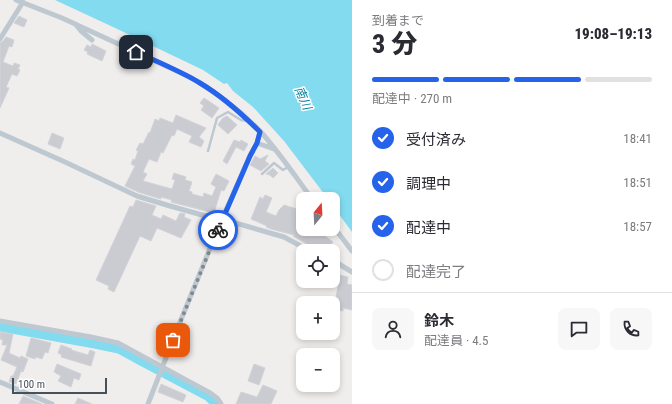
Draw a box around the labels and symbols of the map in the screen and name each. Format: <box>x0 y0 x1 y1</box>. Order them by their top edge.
pin <box>119 35 153 69</box>
water label: 南川 <box>292 84 315 114</box>
north arrow <box>296 192 340 236</box>
courier <box>198 210 238 250</box>
pin <box>156 323 190 357</box>
scale bar <box>12 376 107 395</box>

